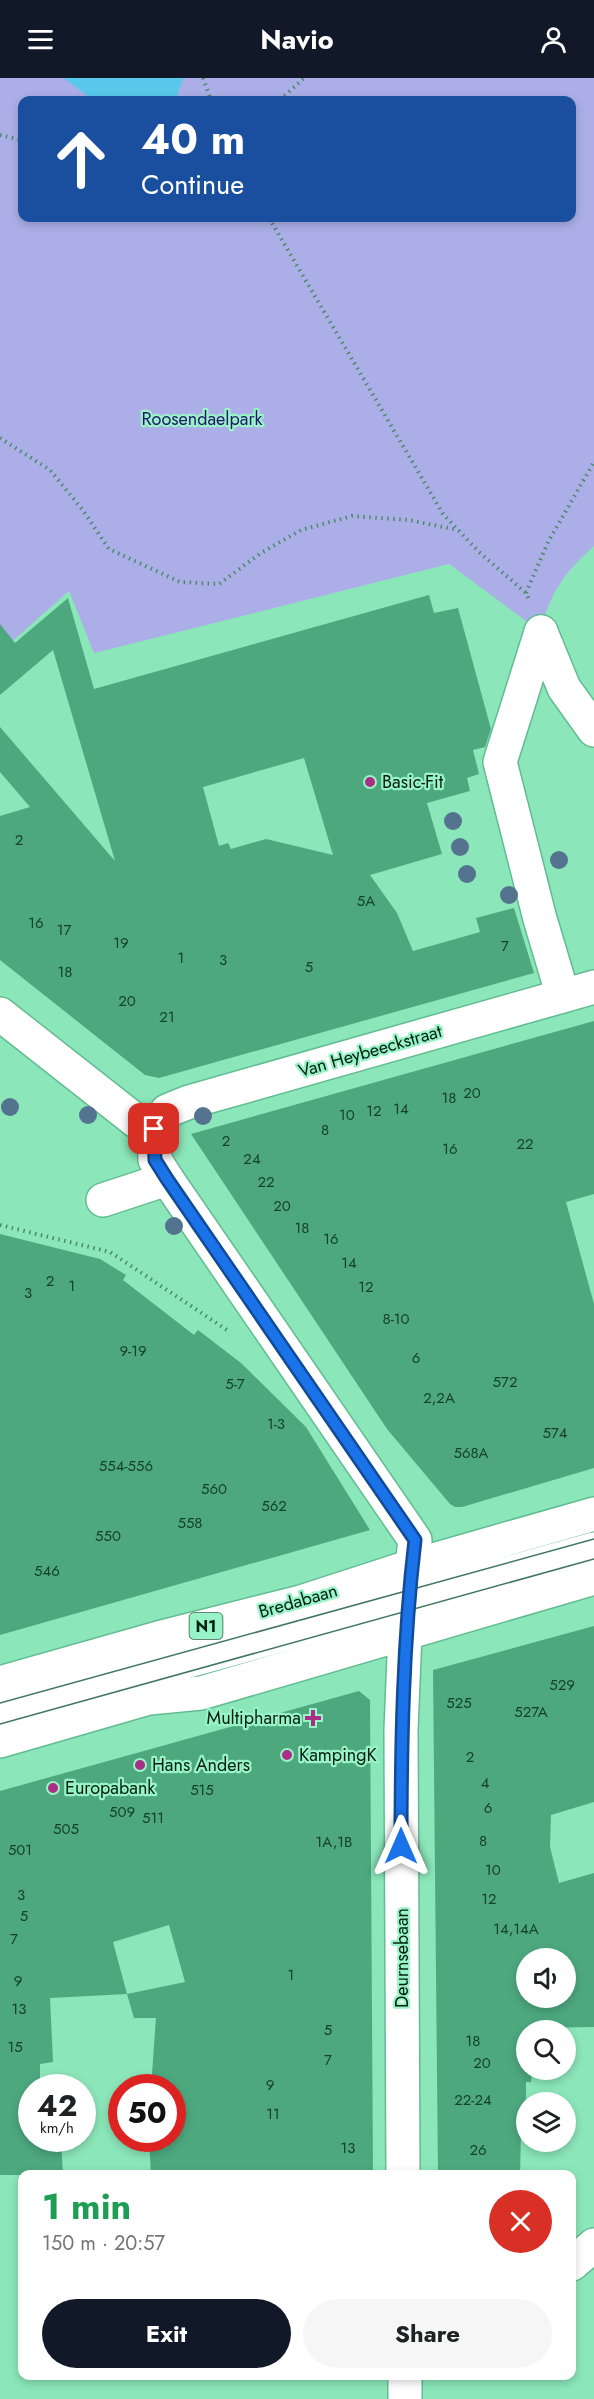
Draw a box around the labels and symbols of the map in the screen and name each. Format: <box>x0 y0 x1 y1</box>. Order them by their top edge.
park label: Roosendaelpark <box>141 406 263 432</box>
place label: Basic-Fit <box>382 769 444 795</box>
marker: Basic-Fit <box>363 775 377 789</box>
house number: 2 <box>15 829 23 851</box>
house number: 5A <box>357 890 375 912</box>
house number: 16 <box>28 912 44 934</box>
house number: 17 <box>57 919 71 941</box>
house number: 19 <box>113 932 129 954</box>
house number: 7 <box>501 935 509 957</box>
house number: 1 <box>178 947 184 969</box>
house number: 3 <box>219 949 227 971</box>
house number: 5 <box>305 956 313 978</box>
house number: 18 <box>58 961 72 983</box>
house number: 20 <box>118 990 136 1012</box>
house number: 21 <box>159 1006 175 1028</box>
street label: Van Heybeeckstraat <box>295 1018 445 1084</box>
house number: 20 <box>463 1082 481 1104</box>
house number: 18 <box>442 1087 456 1109</box>
house number: 14 <box>393 1098 409 1120</box>
house number: 12 <box>366 1100 382 1122</box>
pin <box>128 1103 179 1154</box>
house number: 10 <box>339 1104 355 1126</box>
house number: 8 <box>321 1119 329 1141</box>
house number: 2 <box>222 1130 230 1152</box>
house number: 22 <box>516 1133 534 1155</box>
house number: 16 <box>442 1138 458 1160</box>
house number: 24 <box>243 1148 261 1170</box>
house number: 22 <box>257 1171 275 1193</box>
house number: 20 <box>273 1195 291 1217</box>
house number: 18 <box>295 1217 309 1239</box>
house number: 16 <box>323 1228 339 1250</box>
house number: 14 <box>341 1252 357 1274</box>
house number: 2 <box>46 1270 54 1292</box>
house number: 1 <box>69 1275 75 1297</box>
house number: 12 <box>358 1276 374 1298</box>
house number: 3 <box>24 1282 32 1304</box>
house number: 8-10 <box>382 1308 410 1330</box>
house number: 9-19 <box>119 1340 147 1362</box>
house number: 6 <box>412 1347 420 1369</box>
house number: 572 <box>493 1371 517 1393</box>
house number: 5-7 <box>225 1373 245 1395</box>
house number: 2,2A <box>423 1387 455 1409</box>
house number: 1-3 <box>267 1413 285 1435</box>
house number: 574 <box>542 1422 568 1444</box>
house number: 568A <box>454 1442 489 1464</box>
house number: 554-556 <box>99 1455 153 1477</box>
house number: 560 <box>201 1478 227 1500</box>
house number: 562 <box>261 1495 287 1517</box>
house number: 558 <box>177 1512 203 1534</box>
house number: 550 <box>95 1525 121 1547</box>
house number: 546 <box>34 1560 60 1582</box>
street label: Bredabaan <box>255 1577 341 1625</box>
road number: N1 <box>190 1613 222 1639</box>
house number: 529 <box>549 1674 575 1696</box>
house number: 525 <box>446 1692 472 1714</box>
house number: 527A <box>514 1701 548 1723</box>
place label: Multipharma <box>207 1705 301 1731</box>
marker: Multipharma <box>306 1711 320 1725</box>
place label: KampingK <box>299 1742 378 1768</box>
house number: 2 <box>466 1746 474 1768</box>
marker: KampingK <box>280 1748 294 1762</box>
place label: Hans Anders <box>152 1752 250 1778</box>
marker: Hans Anders <box>133 1758 147 1772</box>
house number: 4 <box>481 1772 490 1794</box>
place label: Europabank <box>65 1775 155 1801</box>
house number: 515 <box>190 1779 214 1801</box>
marker: Europabank <box>46 1781 60 1795</box>
house number: 6 <box>484 1797 492 1819</box>
house number: 509 <box>109 1801 135 1823</box>
house number: 511 <box>142 1807 164 1829</box>
position arrow <box>369 1814 433 1878</box>
house number: 505 <box>53 1818 79 1840</box>
house number: 8 <box>479 1830 487 1852</box>
house number: 1A,1B <box>316 1831 352 1853</box>
house number: 501 <box>8 1839 32 1861</box>
house number: 10 <box>485 1859 501 1881</box>
house number: 3 <box>17 1884 25 1906</box>
house number: 12 <box>481 1888 497 1910</box>
house number: 5 <box>20 1905 28 1927</box>
street label: Deurnsebaan <box>389 1908 415 2008</box>
house number: 14,14A <box>493 1918 539 1940</box>
house number: 7 <box>10 1928 18 1950</box>
house number: 1 <box>288 1964 294 1986</box>
house number: 9 <box>14 1970 22 1992</box>
house number: 13 <box>12 1998 26 2020</box>
house number: 5 <box>324 2019 332 2041</box>
house number: 18 <box>466 2030 480 2052</box>
house number: 15 <box>7 2036 23 2058</box>
house number: 7 <box>324 2049 332 2071</box>
house number: 20 <box>473 2052 491 2074</box>
speed limit sign: 50 <box>108 2074 186 2152</box>
house number: 9 <box>266 2074 274 2096</box>
house number: 22-24 <box>454 2089 492 2111</box>
house number: 11 <box>266 2103 280 2125</box>
house number: 13 <box>341 2137 355 2159</box>
house number: 26 <box>469 2139 487 2161</box>

